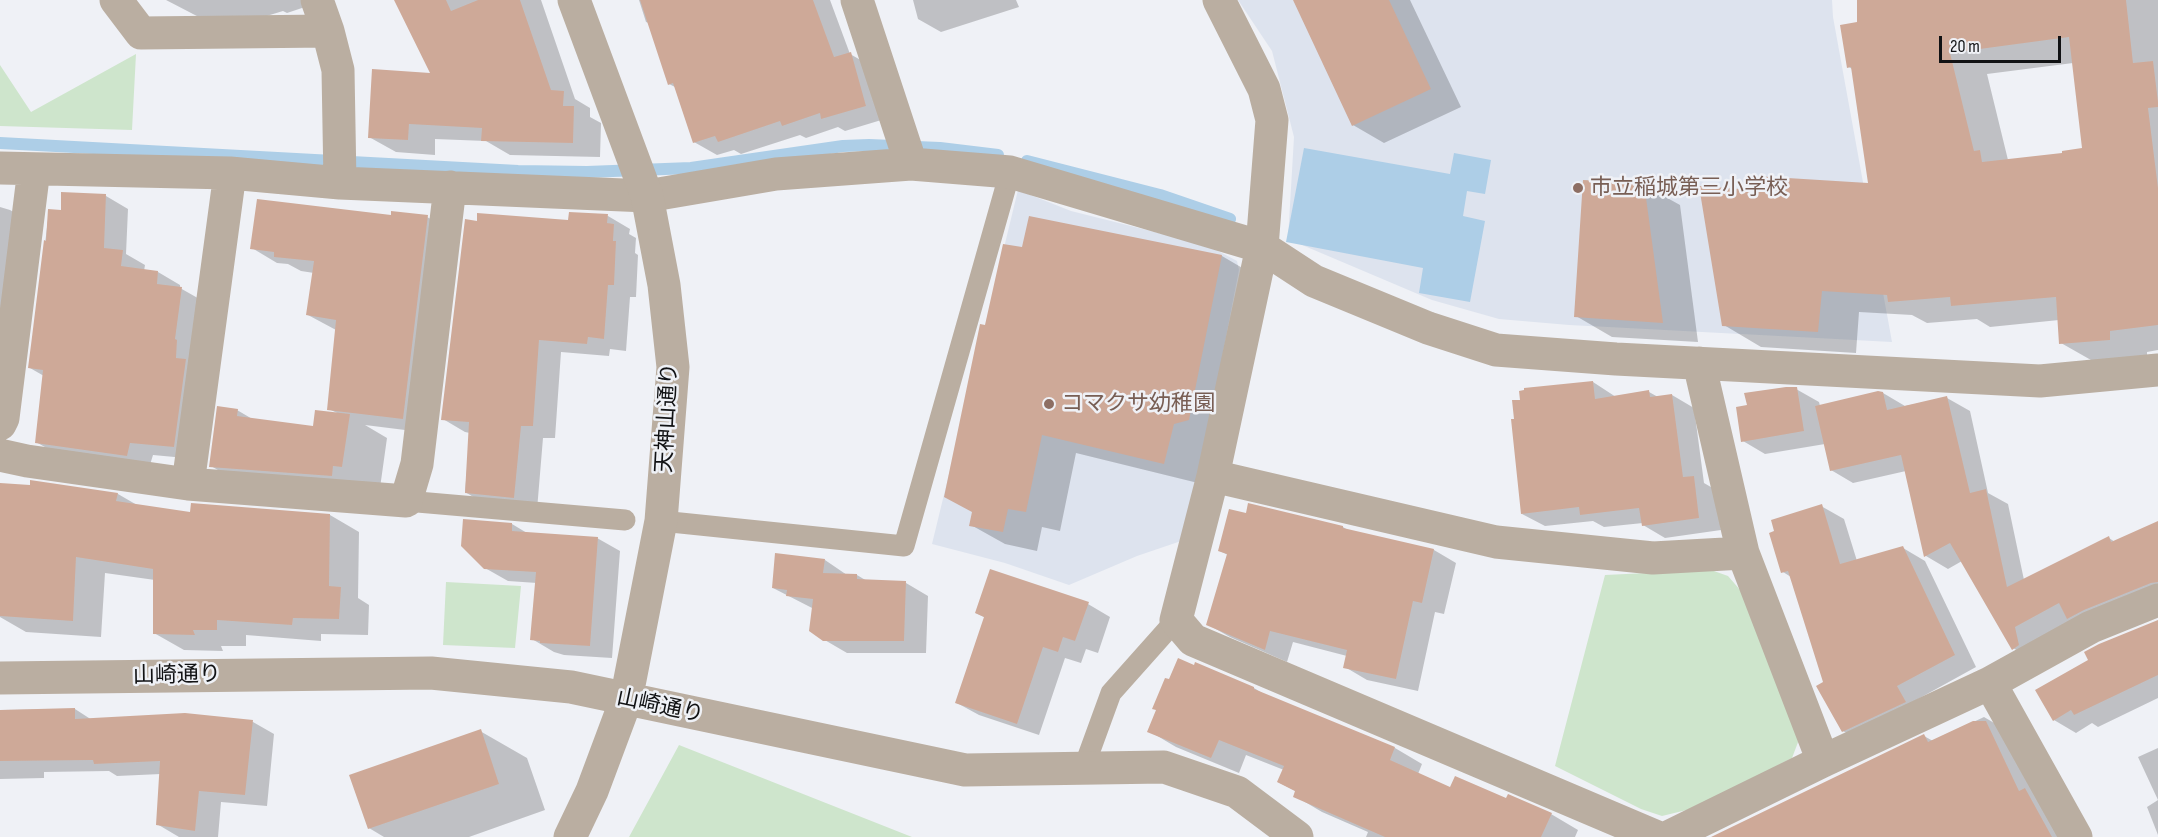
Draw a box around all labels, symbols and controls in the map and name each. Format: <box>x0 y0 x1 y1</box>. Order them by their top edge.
scale bar <box>1942 24 2064 62</box>
text: 20 m <box>1950 36 1980 57</box>
place label: 市立稲城第三小学校 <box>1590 175 1788 201</box>
marker: 市立稲城第三小学校 <box>1571 181 1585 195</box>
street label: 天神山通り <box>652 362 684 474</box>
place label: コマクサ幼稚園 <box>1061 391 1215 417</box>
marker: コマクサ幼稚園 <box>1042 397 1056 411</box>
street label: 山崎通り <box>133 662 221 690</box>
street label: 山崎通り <box>614 685 706 729</box>

